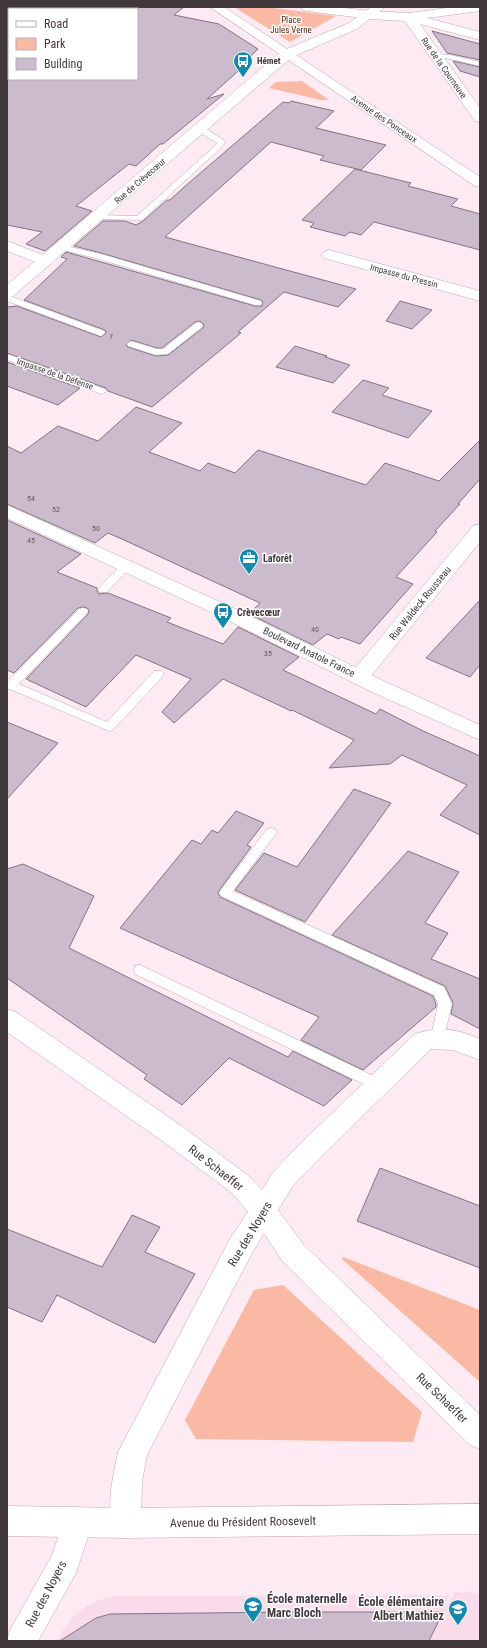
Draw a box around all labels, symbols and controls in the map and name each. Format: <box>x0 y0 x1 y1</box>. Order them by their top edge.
legend <box>8 8 138 80</box>
park label: Place Jules Verne <box>270 15 312 35</box>
text: Road <box>44 17 68 31</box>
street label: Rue de la Courneuve <box>419 36 469 100</box>
text: Park <box>44 37 66 51</box>
bus stop icon: Hémet <box>232 50 254 78</box>
place label: Hémet <box>257 56 281 66</box>
text: Building <box>44 57 82 71</box>
street label: Avenue des Ponceaux <box>349 93 419 145</box>
street label: Rue de Crèvecœur <box>112 156 168 206</box>
street label: Impasse du Pressin <box>369 262 439 290</box>
house number: 7 <box>109 332 113 341</box>
street label: Impasse de la Défense <box>15 356 95 392</box>
house number: 54 <box>27 494 35 503</box>
house number: 52 <box>52 505 60 514</box>
house number: 50 <box>92 524 100 533</box>
house number: 45 <box>27 536 35 545</box>
office icon: Laforêt <box>238 547 260 575</box>
place label: Laforêt <box>263 553 292 564</box>
street label: Rue Waldeck Rousseau <box>387 564 453 642</box>
bus stop icon: Crèvecœur <box>212 601 234 629</box>
place label: Crèvecœur <box>237 607 281 618</box>
street label: Boulevard Anatole France <box>261 625 357 679</box>
house number: 40 <box>311 625 319 634</box>
house number: 35 <box>264 649 272 658</box>
street label: Rue Schaeffer <box>186 1142 247 1194</box>
street label: Rue des Noyers <box>225 1199 275 1269</box>
street label: Rue Schaeffer <box>413 1370 471 1426</box>
street label: Avenue du Président Roosevelt <box>170 1514 317 1530</box>
street label: Rue des Noyers <box>23 1558 69 1630</box>
place label: École maternelle Marc Bloch <box>267 1591 347 1620</box>
place label: École élémentaire Albert Mathiez <box>358 1594 444 1623</box>
school or university icon: École maternelle Marc Bloch <box>242 1595 264 1623</box>
school or university icon: École élémentaire Albert Mathiez <box>447 1598 469 1626</box>

